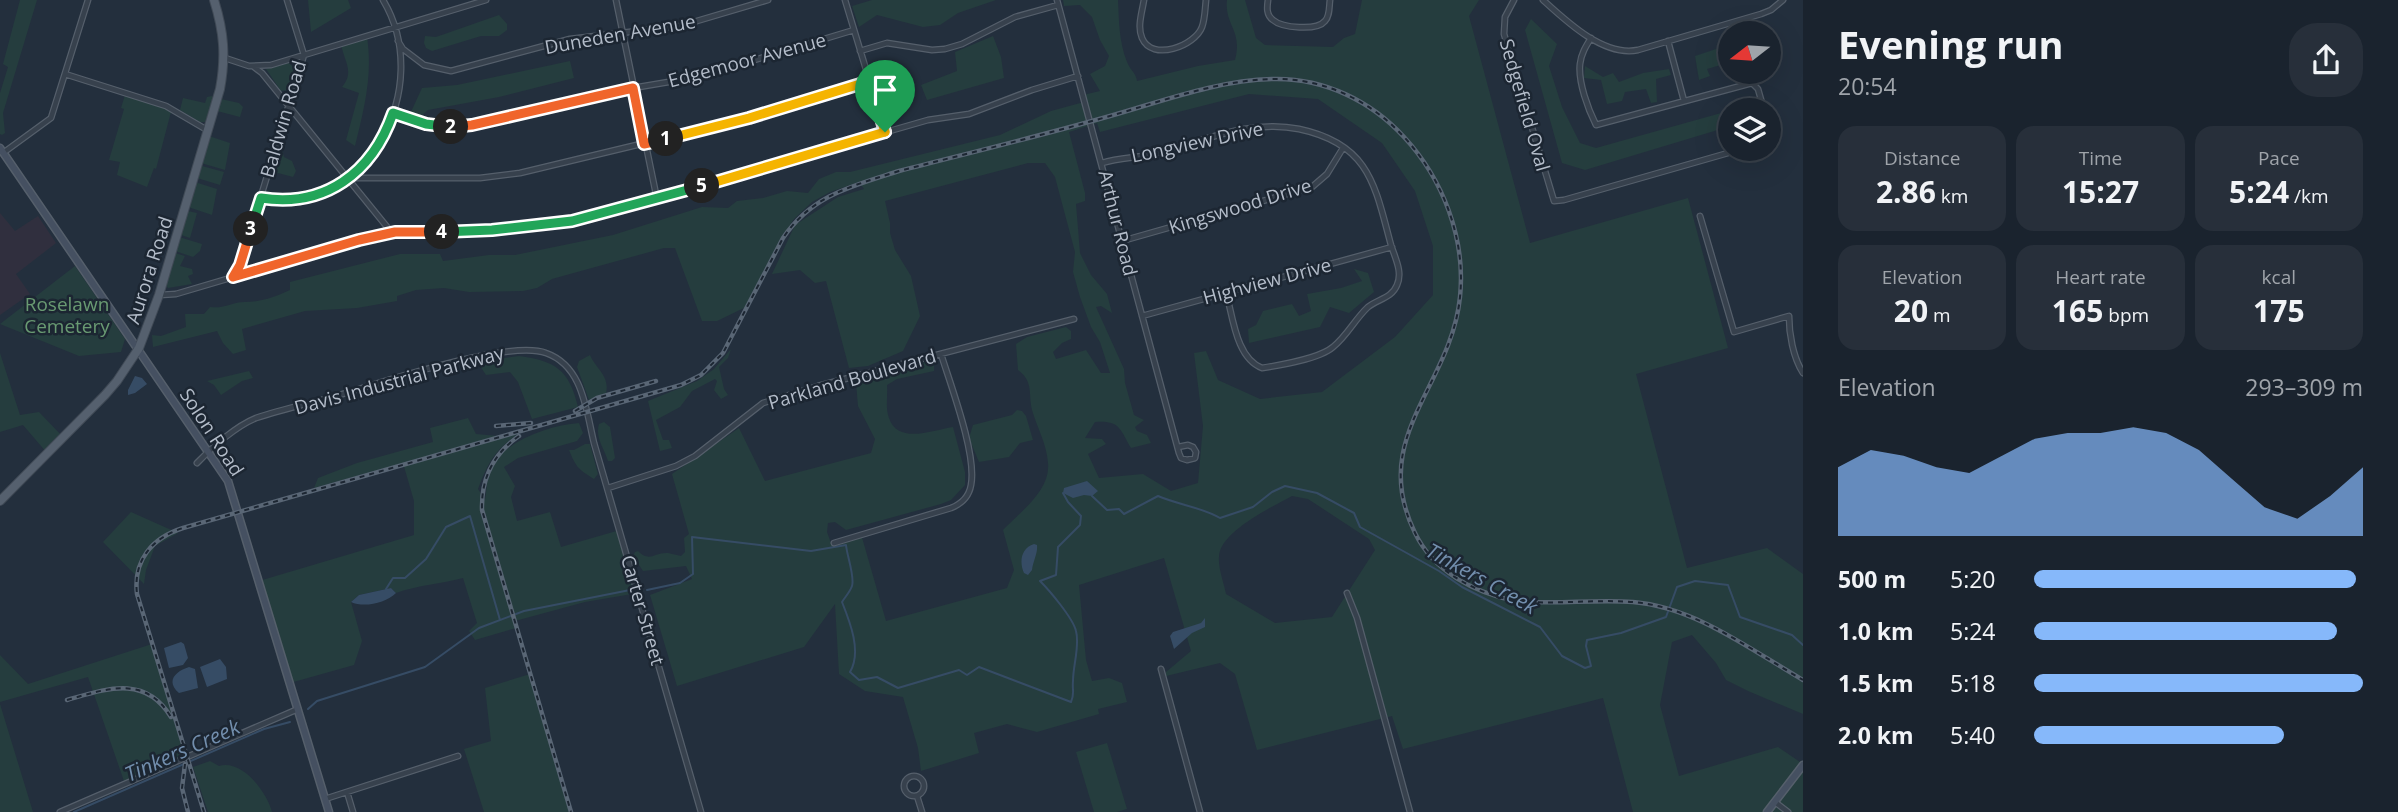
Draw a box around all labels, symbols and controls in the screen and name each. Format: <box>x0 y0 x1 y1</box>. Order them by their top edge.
street label: Duneden Avenue <box>543 8 697 60</box>
text: Evening run <box>1838 18 2063 70</box>
north arrow <box>1718 21 1782 84</box>
map controls <box>1718 21 1781 161</box>
button: share <box>2289 23 2363 97</box>
street label: Edgemoor Avenue <box>665 26 829 94</box>
street label: Sedgefield Oval <box>1494 36 1556 174</box>
street label: Baldwin Road <box>254 57 312 181</box>
pin <box>855 60 915 132</box>
text: 20:54 <box>1838 70 1897 102</box>
icon: arrive <box>866 71 904 109</box>
button: layers <box>1718 98 1781 161</box>
pin: 2 <box>434 110 468 144</box>
text: 2 <box>445 113 456 139</box>
street label: Longview Drive <box>1129 115 1265 169</box>
pin: 1 <box>648 122 684 156</box>
text: 1 <box>660 125 671 151</box>
text: Distance <box>1884 145 1960 171</box>
text: Time <box>2079 145 2122 171</box>
text: Pace <box>2258 145 2300 171</box>
pin: 5 <box>684 168 720 204</box>
street label: Arthur Road <box>1092 168 1144 278</box>
text: 2.86 <box>1876 171 1936 212</box>
text: 15:27 <box>2062 171 2139 212</box>
text: 5:24 <box>2229 171 2289 212</box>
text: 5 <box>696 172 707 198</box>
street label: Kingswood Drive <box>1165 172 1315 240</box>
text: km <box>1936 183 1968 209</box>
text: /km <box>2289 183 2329 209</box>
pin: 3 <box>233 212 268 246</box>
street label: Aurora Road <box>119 213 179 327</box>
text: 3 <box>245 215 256 241</box>
pin: 4 <box>424 215 460 250</box>
text: 4 <box>436 218 447 244</box>
street label: Highview Drive <box>1200 251 1334 311</box>
text: Elevation <box>1882 264 1963 290</box>
text: Heart rate <box>2055 264 2146 290</box>
text: kcal <box>2262 264 2296 290</box>
text: 20 <box>1894 290 1928 331</box>
text: 165 <box>2052 290 2103 331</box>
text: 175 <box>2253 290 2305 331</box>
park label: Roselawn Cemetery <box>24 291 110 339</box>
text: m <box>1928 302 1951 328</box>
text: bpm <box>2103 302 2149 328</box>
street label: Davis Industrial Parkway <box>291 339 507 421</box>
street label: Parkland Boulevard <box>765 343 939 415</box>
text: Elevation <box>1838 371 1936 403</box>
text: 293–309 m <box>2245 371 2363 403</box>
street label: Solon Road <box>174 383 250 481</box>
water label: Tinkers Creek <box>1421 536 1543 620</box>
street label: Carter Street <box>615 552 671 668</box>
text: 500 m <box>1838 563 1906 595</box>
text: 5:20 <box>1950 563 1996 595</box>
text: 1.0 km <box>1838 615 1914 647</box>
text: 5:24 <box>1950 615 1996 647</box>
text: 1.5 km <box>1838 667 1914 699</box>
text: 5:18 <box>1950 667 1996 699</box>
water label: Tinkers Creek <box>120 712 245 788</box>
text: 2.0 km <box>1838 719 1914 751</box>
text: 5:40 <box>1950 719 1996 751</box>

